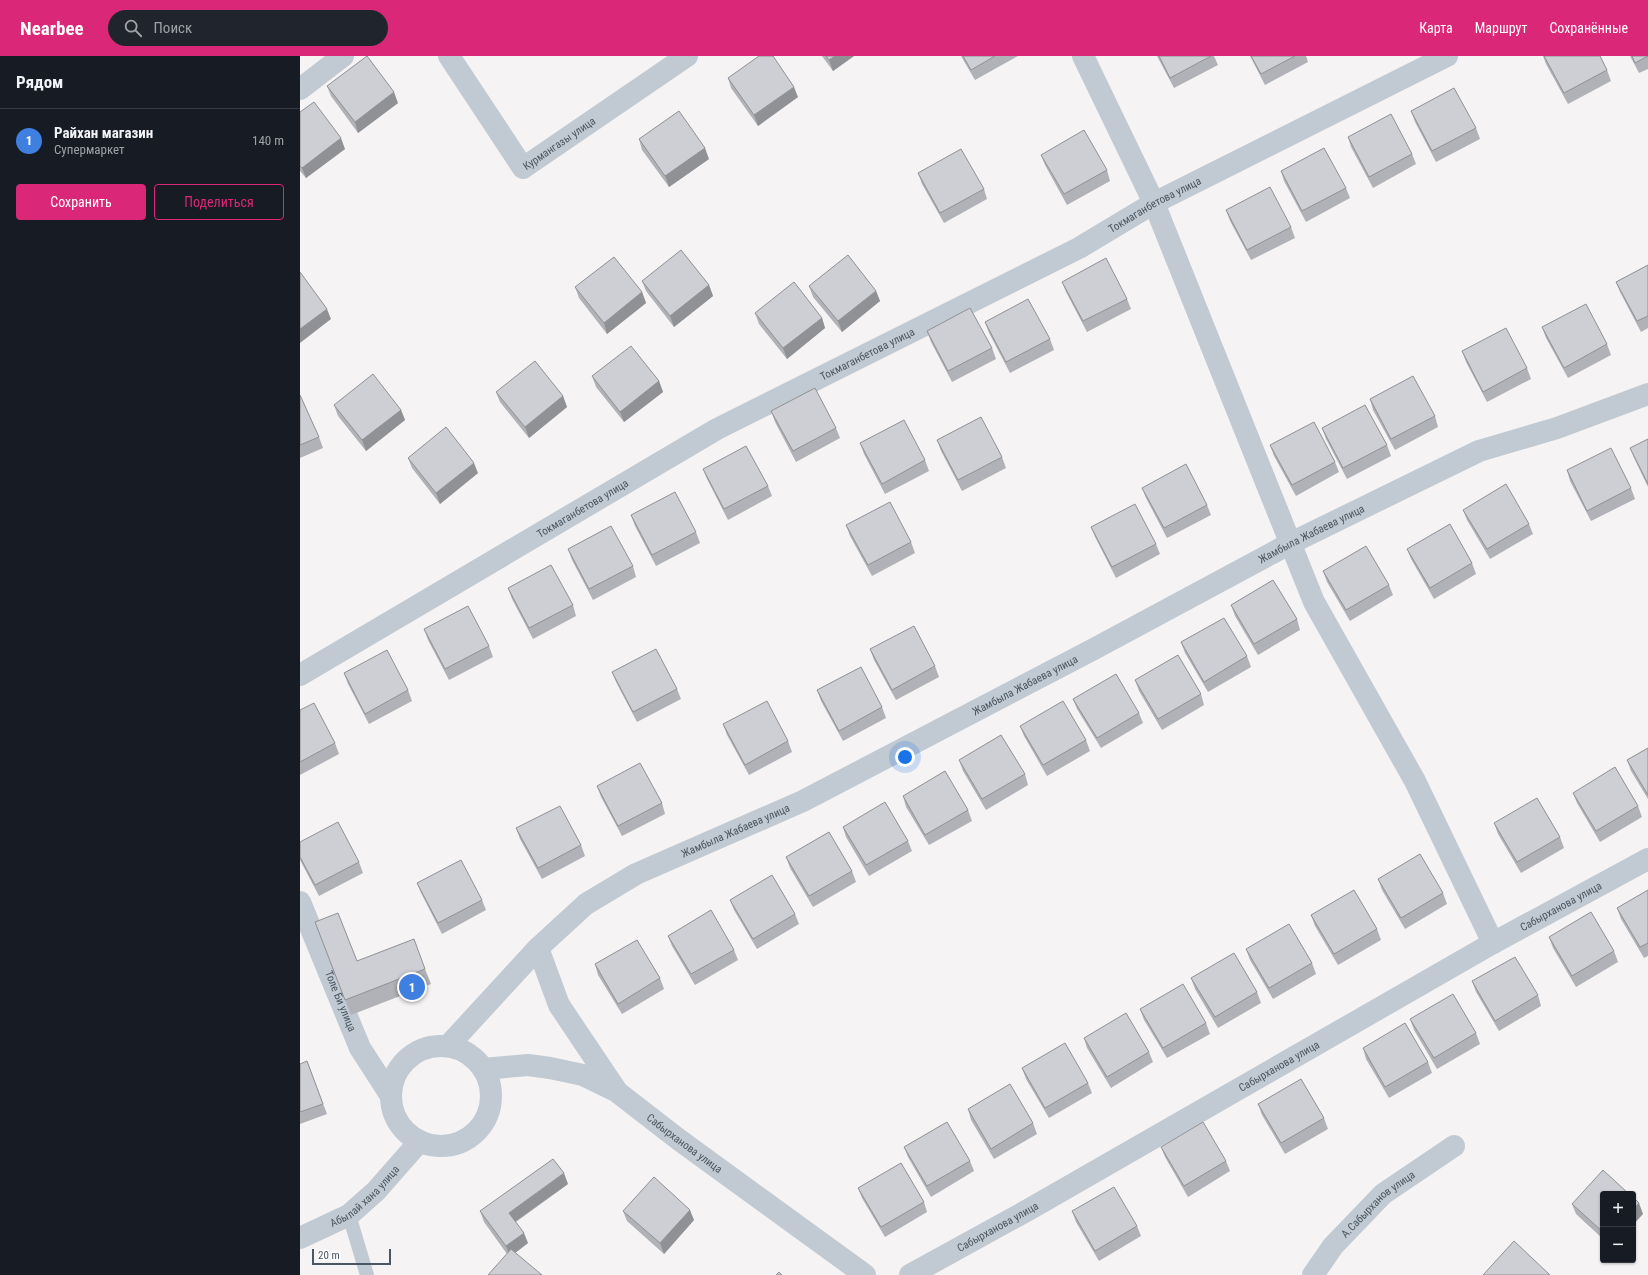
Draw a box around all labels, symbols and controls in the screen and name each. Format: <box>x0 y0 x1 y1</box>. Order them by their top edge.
search box <box>108 10 388 46</box>
text: Nearbee <box>20 17 84 40</box>
icon: search <box>122 17 144 39</box>
text: Поиск <box>154 19 192 37</box>
text: Карта <box>1419 20 1453 36</box>
text: Маршрут <box>1475 20 1527 36</box>
text: Сохранённые <box>1549 20 1628 36</box>
text: Рядом <box>16 72 63 92</box>
street label: Курмангазы улица <box>520 114 598 173</box>
text: Райхан магазин <box>54 124 153 142</box>
text: 1 <box>26 133 32 148</box>
text: 140 m <box>252 133 284 148</box>
text: Супермаркет <box>54 142 125 157</box>
street label: Токмаганбетова улица <box>1106 174 1203 235</box>
button: Сохранить <box>16 184 146 220</box>
button: Поделиться <box>154 184 284 220</box>
street label: Токмаганбетова улица <box>818 325 916 383</box>
street label: Токмаганбетова улица <box>534 476 631 540</box>
street label: Жамбыла Жабаева улица <box>1256 502 1366 566</box>
street label: Жамбыла Жабаева улица <box>970 652 1080 718</box>
your location <box>895 747 915 767</box>
street label: Жамбыла Жабаева улица <box>679 801 792 860</box>
street label: Сабырханова улица <box>1518 879 1604 934</box>
street label: Толе Би улица <box>322 969 359 1033</box>
pin: 1 <box>399 972 425 1002</box>
street label: Сабырханова улица <box>1236 1038 1322 1094</box>
street label: Сабырханова улица <box>644 1111 725 1176</box>
street label: Абылай хана улица <box>328 1163 402 1230</box>
street label: А.Сабырханов улица <box>1338 1168 1417 1240</box>
map controls <box>1600 1191 1636 1263</box>
button: + <box>1600 1191 1636 1227</box>
street label: Сабырханова улица <box>955 1199 1041 1254</box>
button: − <box>1600 1227 1636 1263</box>
scale bar <box>312 1247 391 1266</box>
text: 20 m <box>318 1249 340 1262</box>

